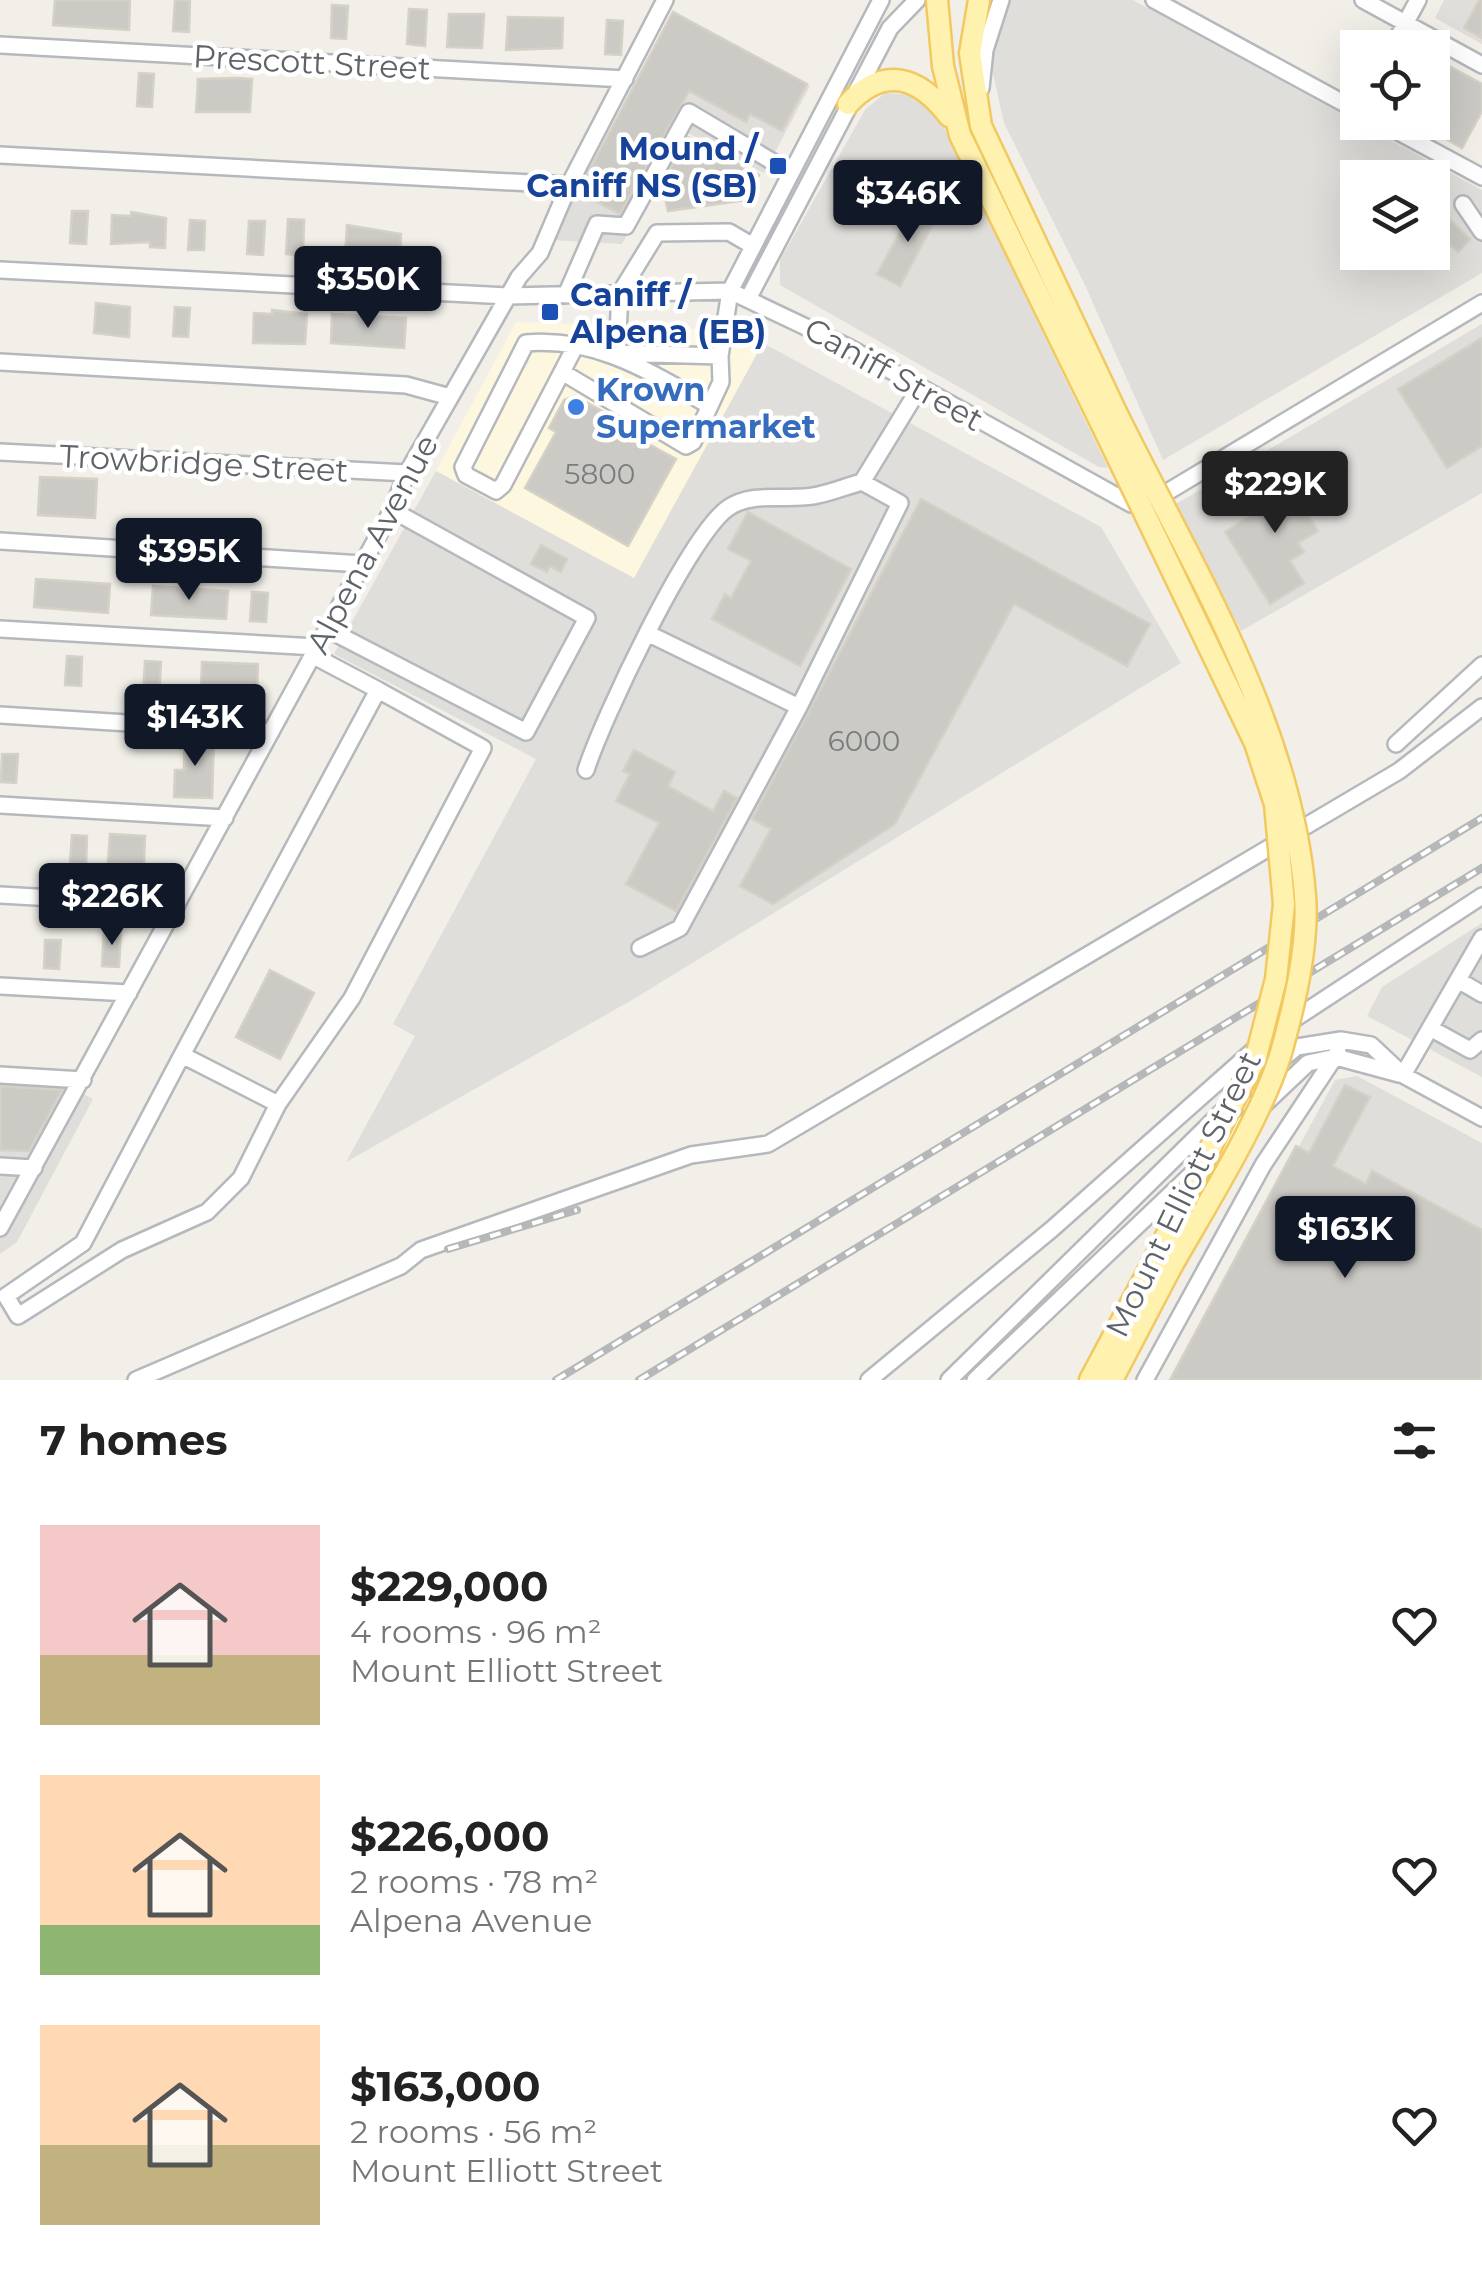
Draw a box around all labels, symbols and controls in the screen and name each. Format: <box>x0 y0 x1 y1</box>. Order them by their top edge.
map controls <box>1340 30 1450 270</box>
button: locate <box>1340 30 1450 140</box>
street label: Prescott Street <box>192 36 432 88</box>
place label: Mound / Caniff NS (SB) <box>526 129 759 205</box>
marker: Mound / Caniff NS (SB) <box>767 155 789 177</box>
pin: $346K <box>838 160 978 245</box>
button: layers <box>1340 160 1450 270</box>
text: $346K <box>855 173 961 212</box>
pin: $350K <box>298 246 438 331</box>
text: $350K <box>316 259 420 298</box>
place label: Caniff / Alpena (EB) <box>569 275 766 351</box>
marker: Caniff / Alpena (EB) <box>539 301 561 323</box>
street label: Caniff Street <box>798 309 990 439</box>
place label: Krown Supermarket <box>596 370 816 446</box>
marker: Krown Supermarket <box>565 396 587 418</box>
street label: Alpena Avenue <box>298 428 446 660</box>
street label: Trowbridge Street <box>59 436 349 490</box>
pin: $229K <box>1205 451 1345 536</box>
house number: 5800 <box>565 457 635 491</box>
text: $229K <box>1224 464 1326 503</box>
pin: $395K <box>119 518 259 603</box>
text: $395K <box>138 531 240 570</box>
pin: $143K <box>125 684 265 769</box>
text: $143K <box>146 697 244 736</box>
house number: 6000 <box>828 724 900 758</box>
pin: $226K <box>42 863 182 948</box>
text: $226K <box>61 876 163 915</box>
street label: Mount Elliott Street <box>1097 1045 1269 1343</box>
pin: $163K <box>1275 1196 1415 1281</box>
text: $163K <box>1297 1209 1393 1248</box>
icon: filters <box>1387 1413 1442 1468</box>
text: 7 homes <box>40 1414 228 1466</box>
text: $229,000 <box>350 1560 549 1612</box>
icon: home <box>120 1565 240 1685</box>
icon: heart <box>1387 1598 1442 1653</box>
text: 4 rooms · 96 m² <box>350 1612 602 1651</box>
text: Mount Elliott Street <box>350 1651 663 1690</box>
text: $226,000 <box>350 1810 550 1862</box>
icon: home <box>120 1815 240 1935</box>
icon: heart <box>1387 1848 1442 1903</box>
text: 2 rooms · 78 m² <box>350 1862 598 1901</box>
text: Alpena Avenue <box>350 1901 592 1940</box>
text: $163,000 <box>350 2060 540 2112</box>
icon: home <box>120 2065 240 2185</box>
icon: heart <box>1387 2098 1442 2153</box>
text: 2 rooms · 56 m² <box>350 2112 597 2151</box>
text: Mount Elliott Street <box>350 2151 663 2190</box>

